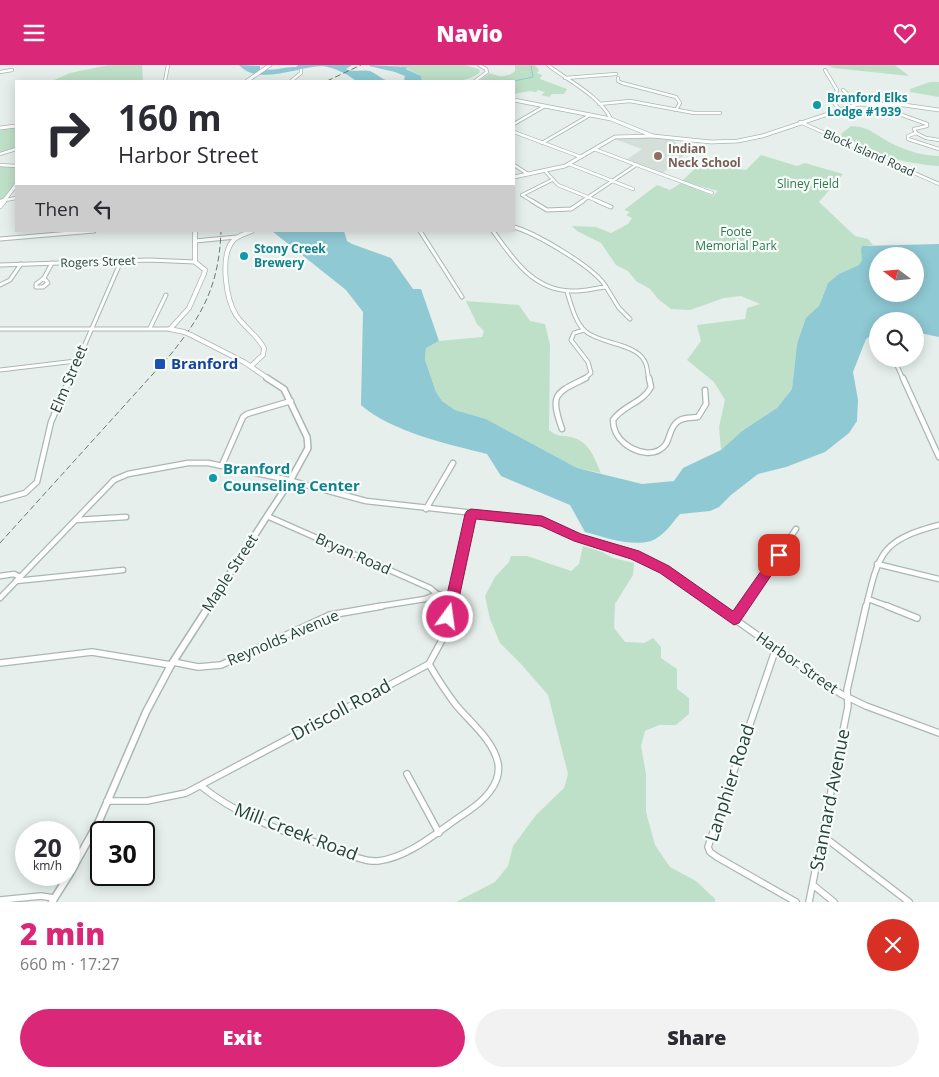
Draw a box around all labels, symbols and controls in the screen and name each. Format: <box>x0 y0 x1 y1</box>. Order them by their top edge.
text: Navio <box>436 18 503 48</box>
icon: menu <box>20 19 48 47</box>
icon: heart <box>891 19 919 47</box>
place label: Branford Elks Lodge #1939 <box>827 89 908 120</box>
text: 160 m <box>118 94 222 141</box>
marker: Branford Elks Lodge #1939 <box>811 99 823 111</box>
icon: right <box>35 100 100 165</box>
street label: Block Island Road <box>821 125 918 180</box>
text: Harbor Street <box>118 139 258 169</box>
place label: Indian Neck School <box>668 140 741 171</box>
marker: Indian Neck School <box>652 150 664 162</box>
park label: Sliney Field <box>777 175 839 192</box>
icon: left <box>89 195 117 223</box>
text: Then <box>35 196 79 222</box>
park label: Foote Memorial Park <box>695 223 778 254</box>
place label: Stony Creek Brewery <box>254 240 326 271</box>
north arrow <box>869 247 924 303</box>
map controls <box>869 247 924 367</box>
marker: Stony Creek Brewery <box>238 250 250 262</box>
street label: Rogers Street <box>60 252 136 271</box>
button: search <box>869 312 924 367</box>
street label: Elm Street <box>45 342 91 416</box>
place label: Branford <box>171 353 238 373</box>
marker: Branford <box>153 357 167 371</box>
place label: Branford Counseling Center <box>223 458 360 495</box>
marker: Branford Counseling Center <box>207 472 219 484</box>
street label: Bryan Road <box>313 528 394 579</box>
street label: Maple Street <box>197 530 262 615</box>
pin <box>758 534 800 576</box>
icon: arrive <box>765 541 793 569</box>
position arrow <box>421 590 473 642</box>
street label: Reynolds Avenue <box>224 604 342 670</box>
street label: Harbor Street <box>753 627 842 698</box>
street label: Driscoll Road <box>286 673 395 745</box>
street label: Lanphier Road <box>699 721 759 844</box>
street label: Stannard Avenue <box>803 727 855 873</box>
street label: Mill Creek Road <box>231 796 362 866</box>
speed limit sign: 30 <box>90 821 155 886</box>
text: 20 <box>33 830 62 864</box>
text: km/h <box>33 857 62 874</box>
text: 2 min <box>20 913 105 954</box>
button: close <box>867 919 919 971</box>
text: 660 m · 17:27 <box>20 953 120 975</box>
button: Exit <box>20 1009 465 1067</box>
button: Share <box>475 1009 919 1067</box>

